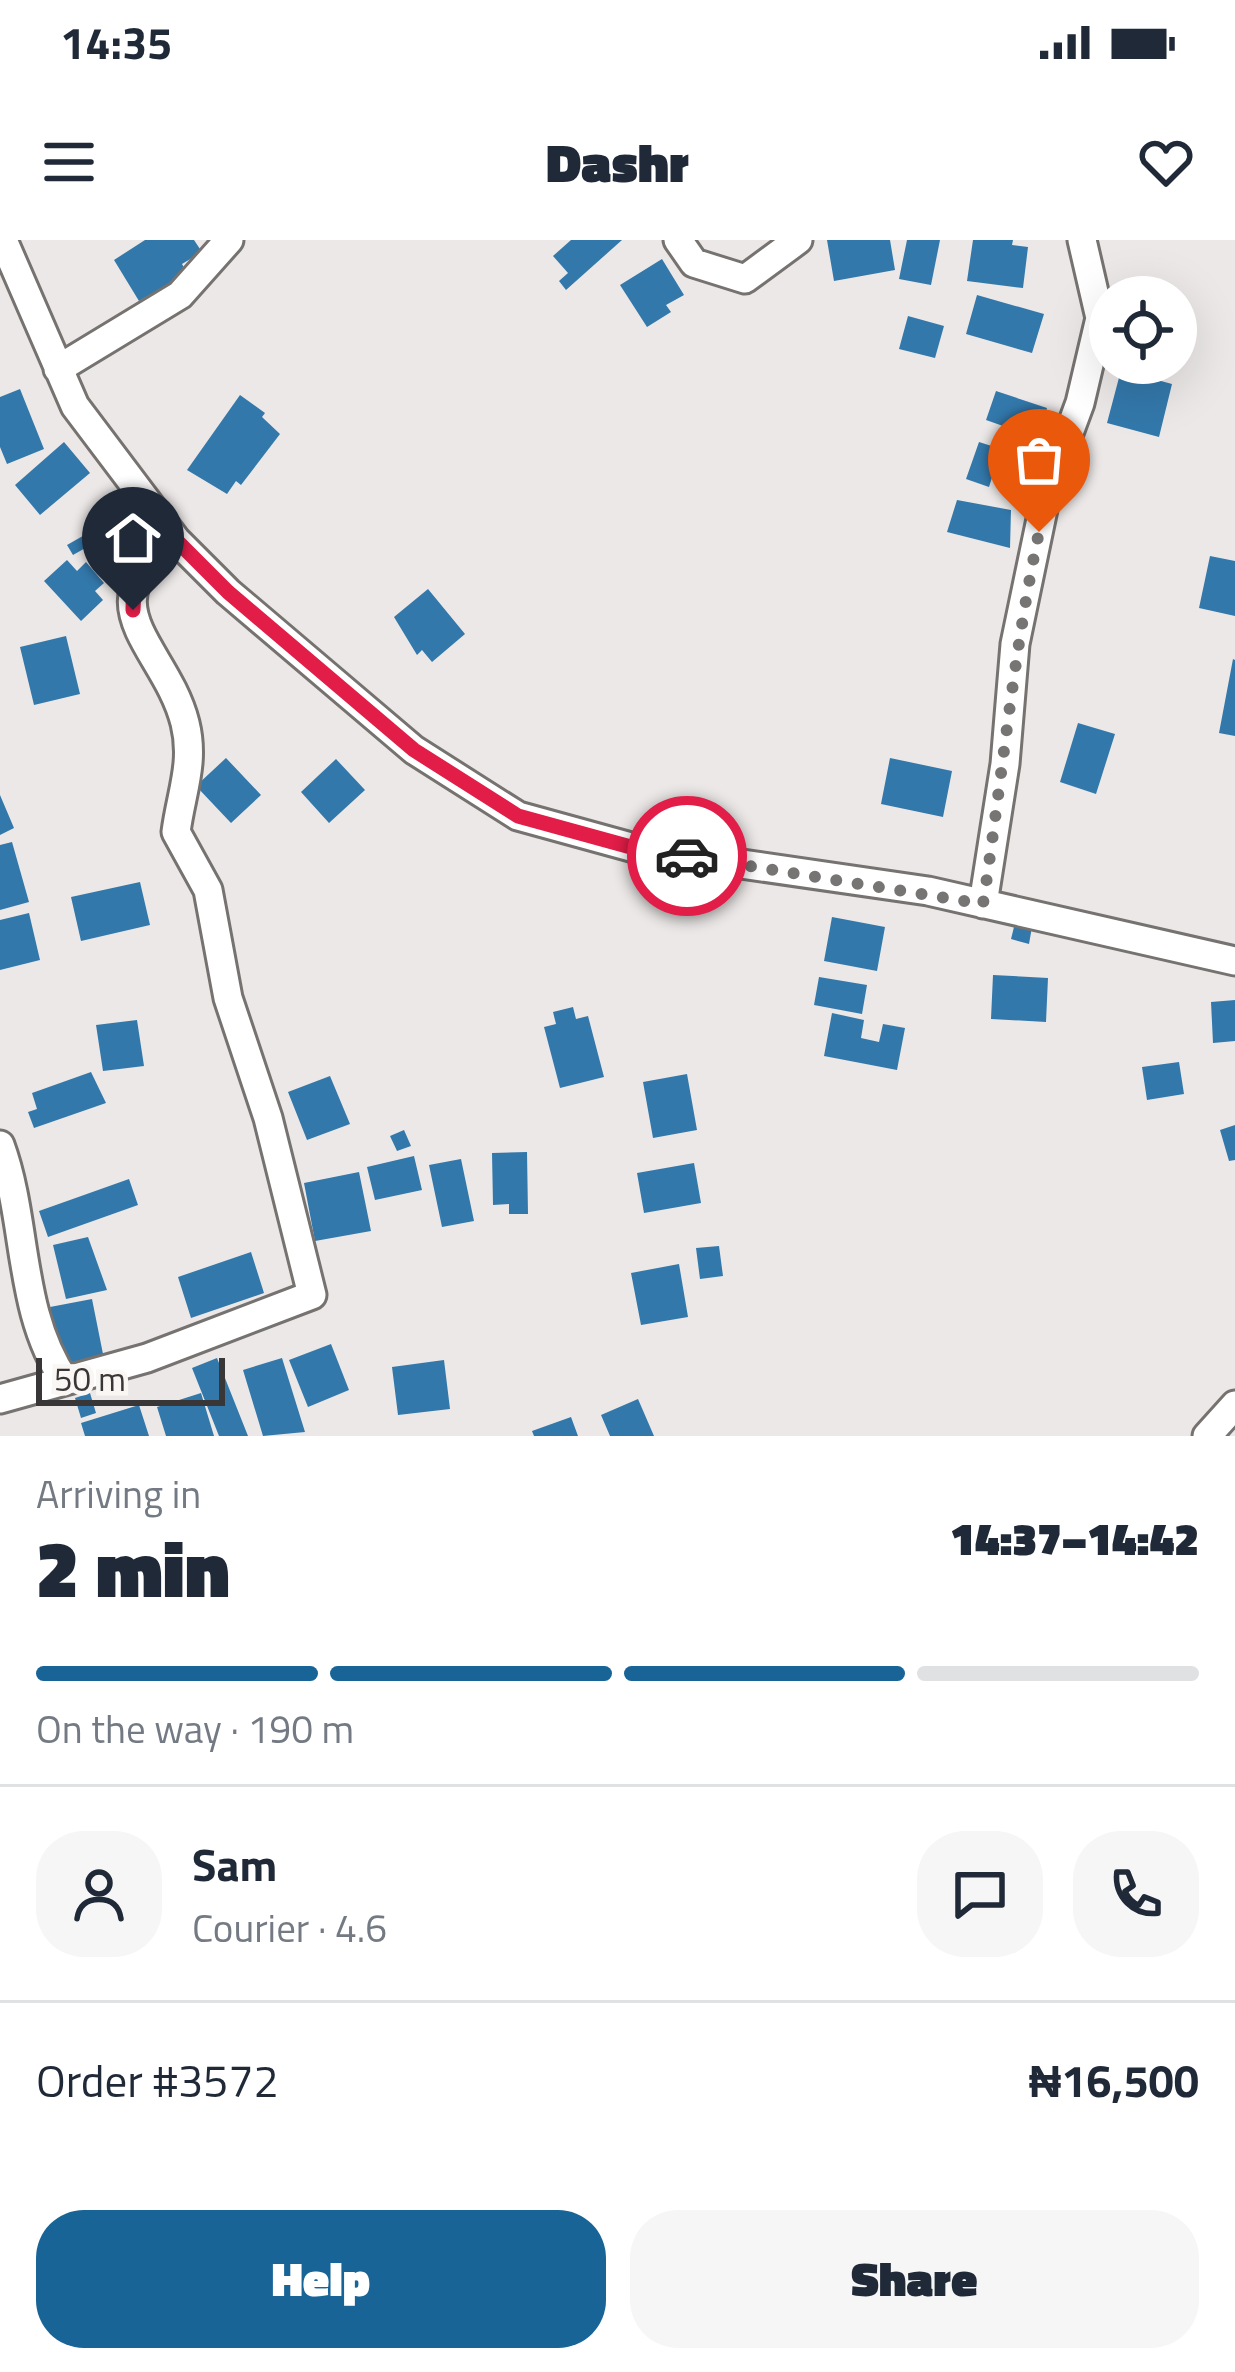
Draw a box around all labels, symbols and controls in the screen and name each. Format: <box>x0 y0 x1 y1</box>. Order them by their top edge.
text: 14:35 <box>60 8 172 76</box>
text: Dashr <box>546 121 689 203</box>
icon: menu <box>36 129 102 195</box>
icon: heart <box>1133 129 1199 195</box>
map controls <box>1089 276 1197 384</box>
button: locate <box>1089 276 1197 384</box>
pin <box>988 409 1090 532</box>
icon: bag <box>1006 427 1072 493</box>
pin <box>82 487 184 610</box>
icon: home <box>100 505 166 571</box>
courier <box>627 796 747 916</box>
icon: car <box>654 823 720 889</box>
scale bar <box>36 1352 225 1405</box>
text: 50 m <box>54 1354 126 1404</box>
text: Arriving in <box>36 1464 201 1523</box>
text: 14:37–14:42 <box>950 1504 1199 1572</box>
text: 2 min <box>36 1509 230 1627</box>
text: On the way · 190 m <box>36 1699 354 1758</box>
text: Sam <box>192 1830 277 1898</box>
button: person <box>36 1831 162 1957</box>
button: chat <box>917 1831 1043 1957</box>
button: phone <box>1073 1831 1199 1957</box>
text: Courier · 4.6 <box>192 1898 387 1957</box>
text: Order #3572 <box>36 2046 279 2114</box>
text: ₦16,500 <box>1029 2046 1199 2114</box>
button: Help <box>36 2210 606 2348</box>
button: Share <box>630 2210 1199 2348</box>

